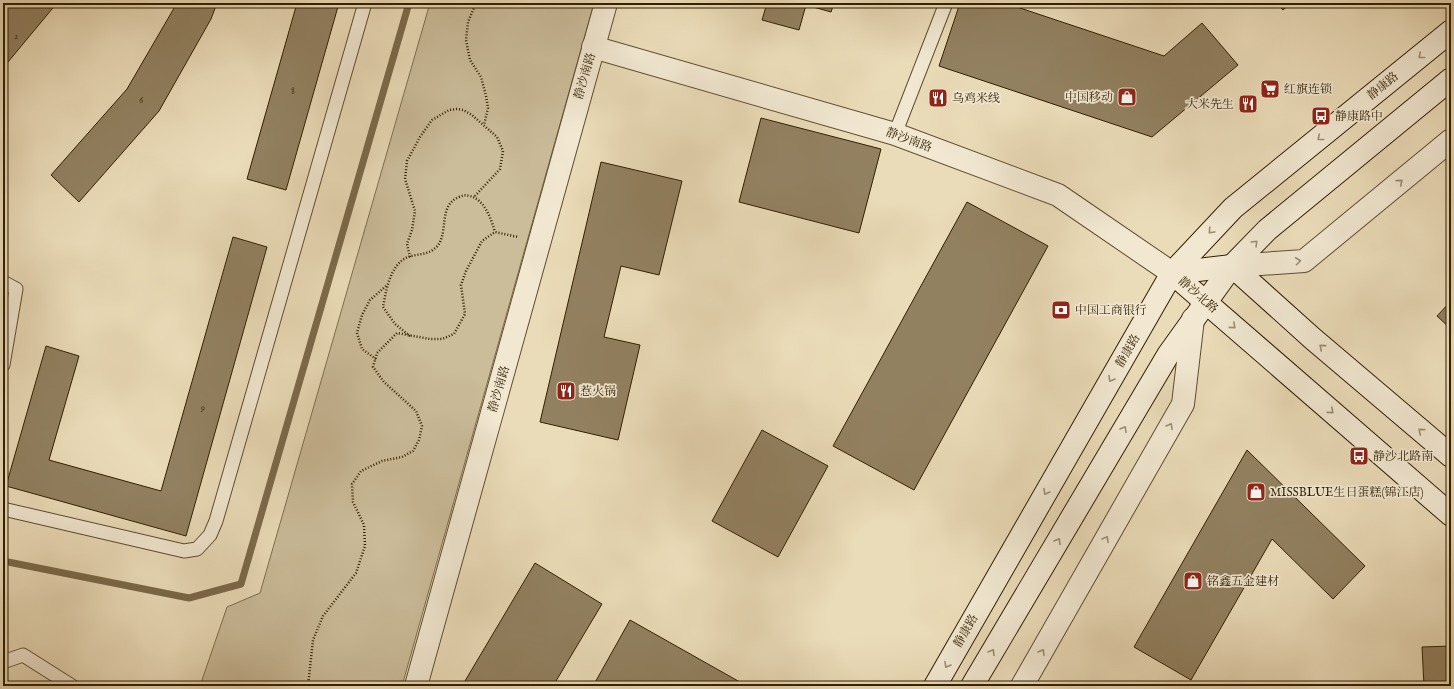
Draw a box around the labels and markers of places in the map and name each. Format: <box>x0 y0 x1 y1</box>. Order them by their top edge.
supermarket icon: 红旗连锁 <box>1259 78 1281 100</box>
place label: 红旗连锁 <box>1284 82 1332 97</box>
shop icon: 中国移动 <box>1116 86 1138 108</box>
restaurant icon: 乌鸡米线 <box>927 87 949 109</box>
place label: 中国移动 <box>1065 90 1113 105</box>
place label: 乌鸡米线 <box>952 91 1000 106</box>
restaurant icon: 大米先生 <box>1237 93 1259 115</box>
place label: 大米先生 <box>1186 97 1234 112</box>
bus stop icon: 静康路中 <box>1310 105 1332 127</box>
place label: 静康路中 <box>1335 109 1383 124</box>
bank icon: 中国工商银行 <box>1050 299 1072 321</box>
place label: 中国工商银行 <box>1075 303 1147 318</box>
restaurant icon: 惹火锅 <box>555 380 577 402</box>
place label: 惹火锅 <box>580 384 616 399</box>
bus stop icon: 静沙北路南 <box>1348 445 1370 467</box>
place label: 静沙北路南 <box>1373 449 1433 464</box>
shop icon: MISSBLUE生日蛋糕(锦江店) <box>1245 481 1267 503</box>
place label: MISSBLUE生日蛋糕(锦江店) <box>1270 485 1424 500</box>
shop icon: 铭鑫五金建材 <box>1182 570 1204 592</box>
place label: 铭鑫五金建材 <box>1207 574 1279 589</box>

